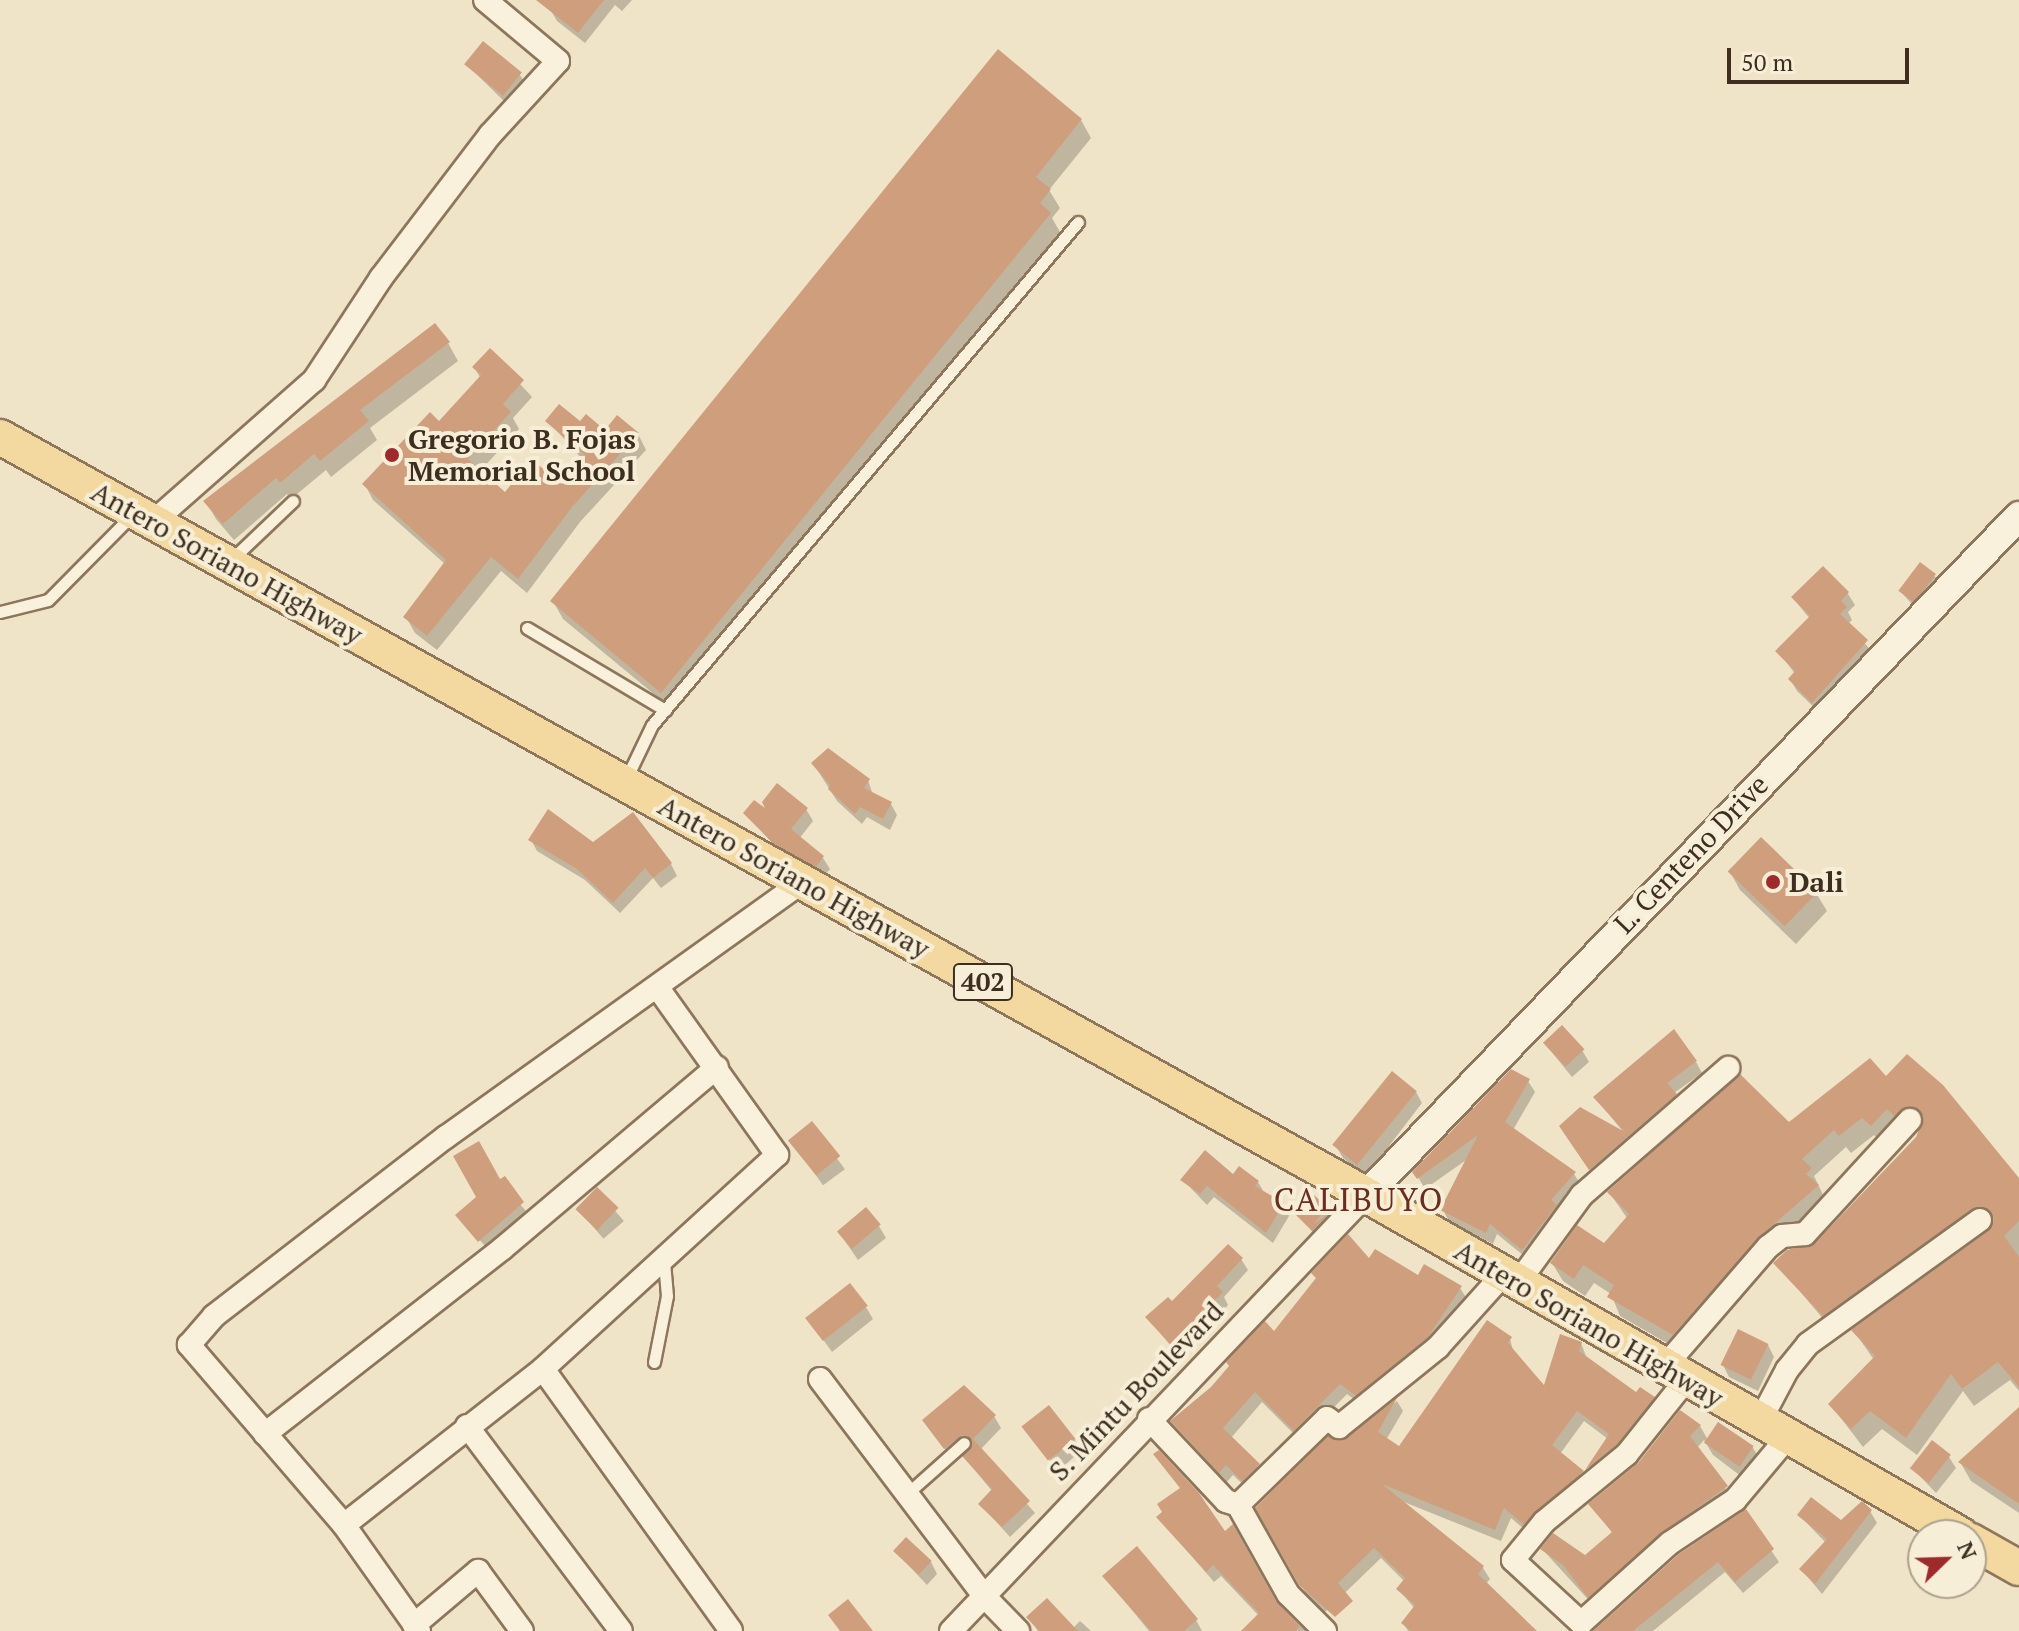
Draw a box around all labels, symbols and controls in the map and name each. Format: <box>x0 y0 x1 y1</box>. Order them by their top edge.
scale bar <box>1731 32 1913 82</box>
text: 50 m <box>1741 46 1793 78</box>
place label: Gregorio B. Fojas Memorial School <box>408 422 637 488</box>
marker: Gregorio B. Fojas Memorial School <box>383 446 401 464</box>
street label: Antero Soriano Highway <box>86 474 368 652</box>
street label: L. Centeno Drive <box>1607 767 1775 941</box>
street label: Antero Soriano Highway <box>653 788 935 966</box>
place label: Dali <box>1789 865 1844 899</box>
marker: Dali <box>1764 873 1782 891</box>
road number: 402 <box>951 960 1015 1004</box>
district label: CALIBUYO <box>1274 1180 1444 1218</box>
street label: Antero Soriano Highway <box>1449 1233 1729 1415</box>
street label: S. Mintu Boulevard <box>1041 1294 1231 1488</box>
north arrow <box>1907 1519 1987 1599</box>
text: N <box>1951 1537 1984 1564</box>

